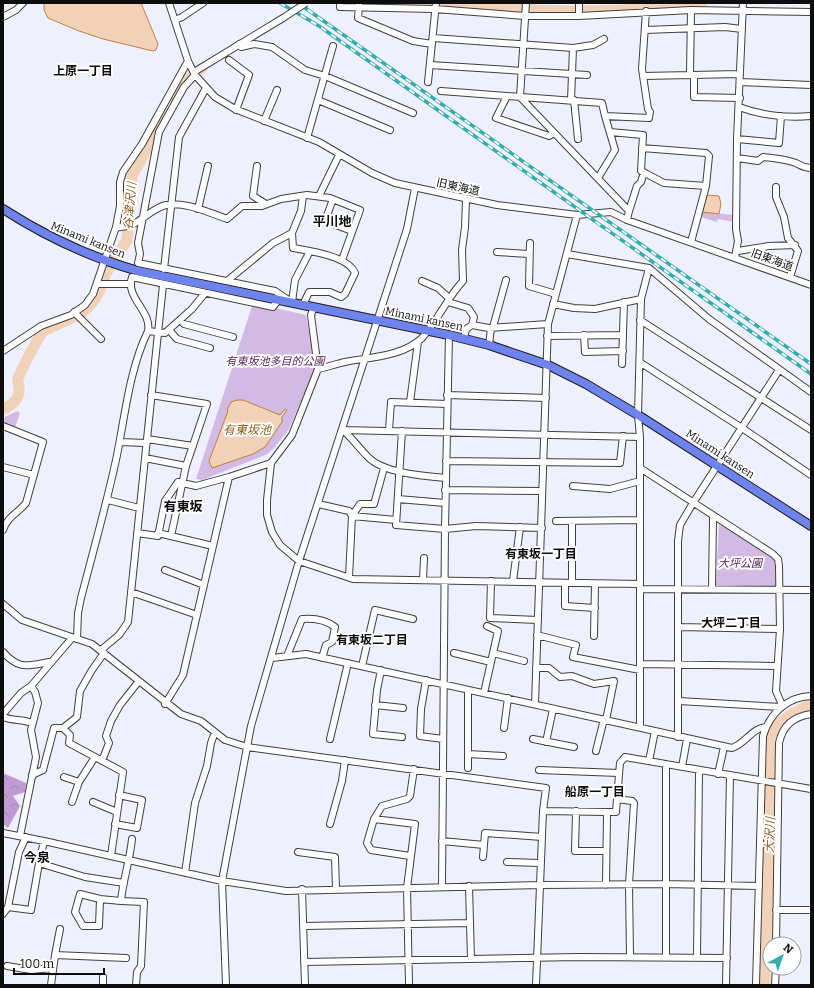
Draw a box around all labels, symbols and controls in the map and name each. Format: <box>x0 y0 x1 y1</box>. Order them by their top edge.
district label: 上原一丁目 <box>53 64 113 78</box>
street label: 旧東海道 <box>435 176 481 198</box>
water label: 谷津沢川 <box>121 179 139 231</box>
district label: 平川地 <box>312 214 352 229</box>
street label: Minami kansen <box>49 219 127 261</box>
street label: 旧東海道 <box>749 246 795 274</box>
street label: Minami kansen <box>384 304 464 334</box>
park label: 有東坂池多目的公園 <box>226 355 326 368</box>
water label: 有東坂池 <box>223 423 272 437</box>
street label: Minami kansen <box>683 427 757 481</box>
district label: 有東坂 <box>163 499 203 514</box>
district label: 有東坂一丁目 <box>505 547 577 561</box>
park label: 大坪公園 <box>718 557 764 570</box>
district label: 大坪二丁目 <box>701 616 761 630</box>
district label: 有東坂二丁目 <box>336 633 408 647</box>
district label: 船原一丁目 <box>565 785 625 799</box>
water label: 大沢川 <box>762 815 778 853</box>
district label: 今泉 <box>24 850 50 865</box>
north arrow <box>762 936 802 976</box>
text: N <box>781 941 796 957</box>
scale bar <box>14 950 104 976</box>
text: 100 m <box>20 957 55 971</box>

